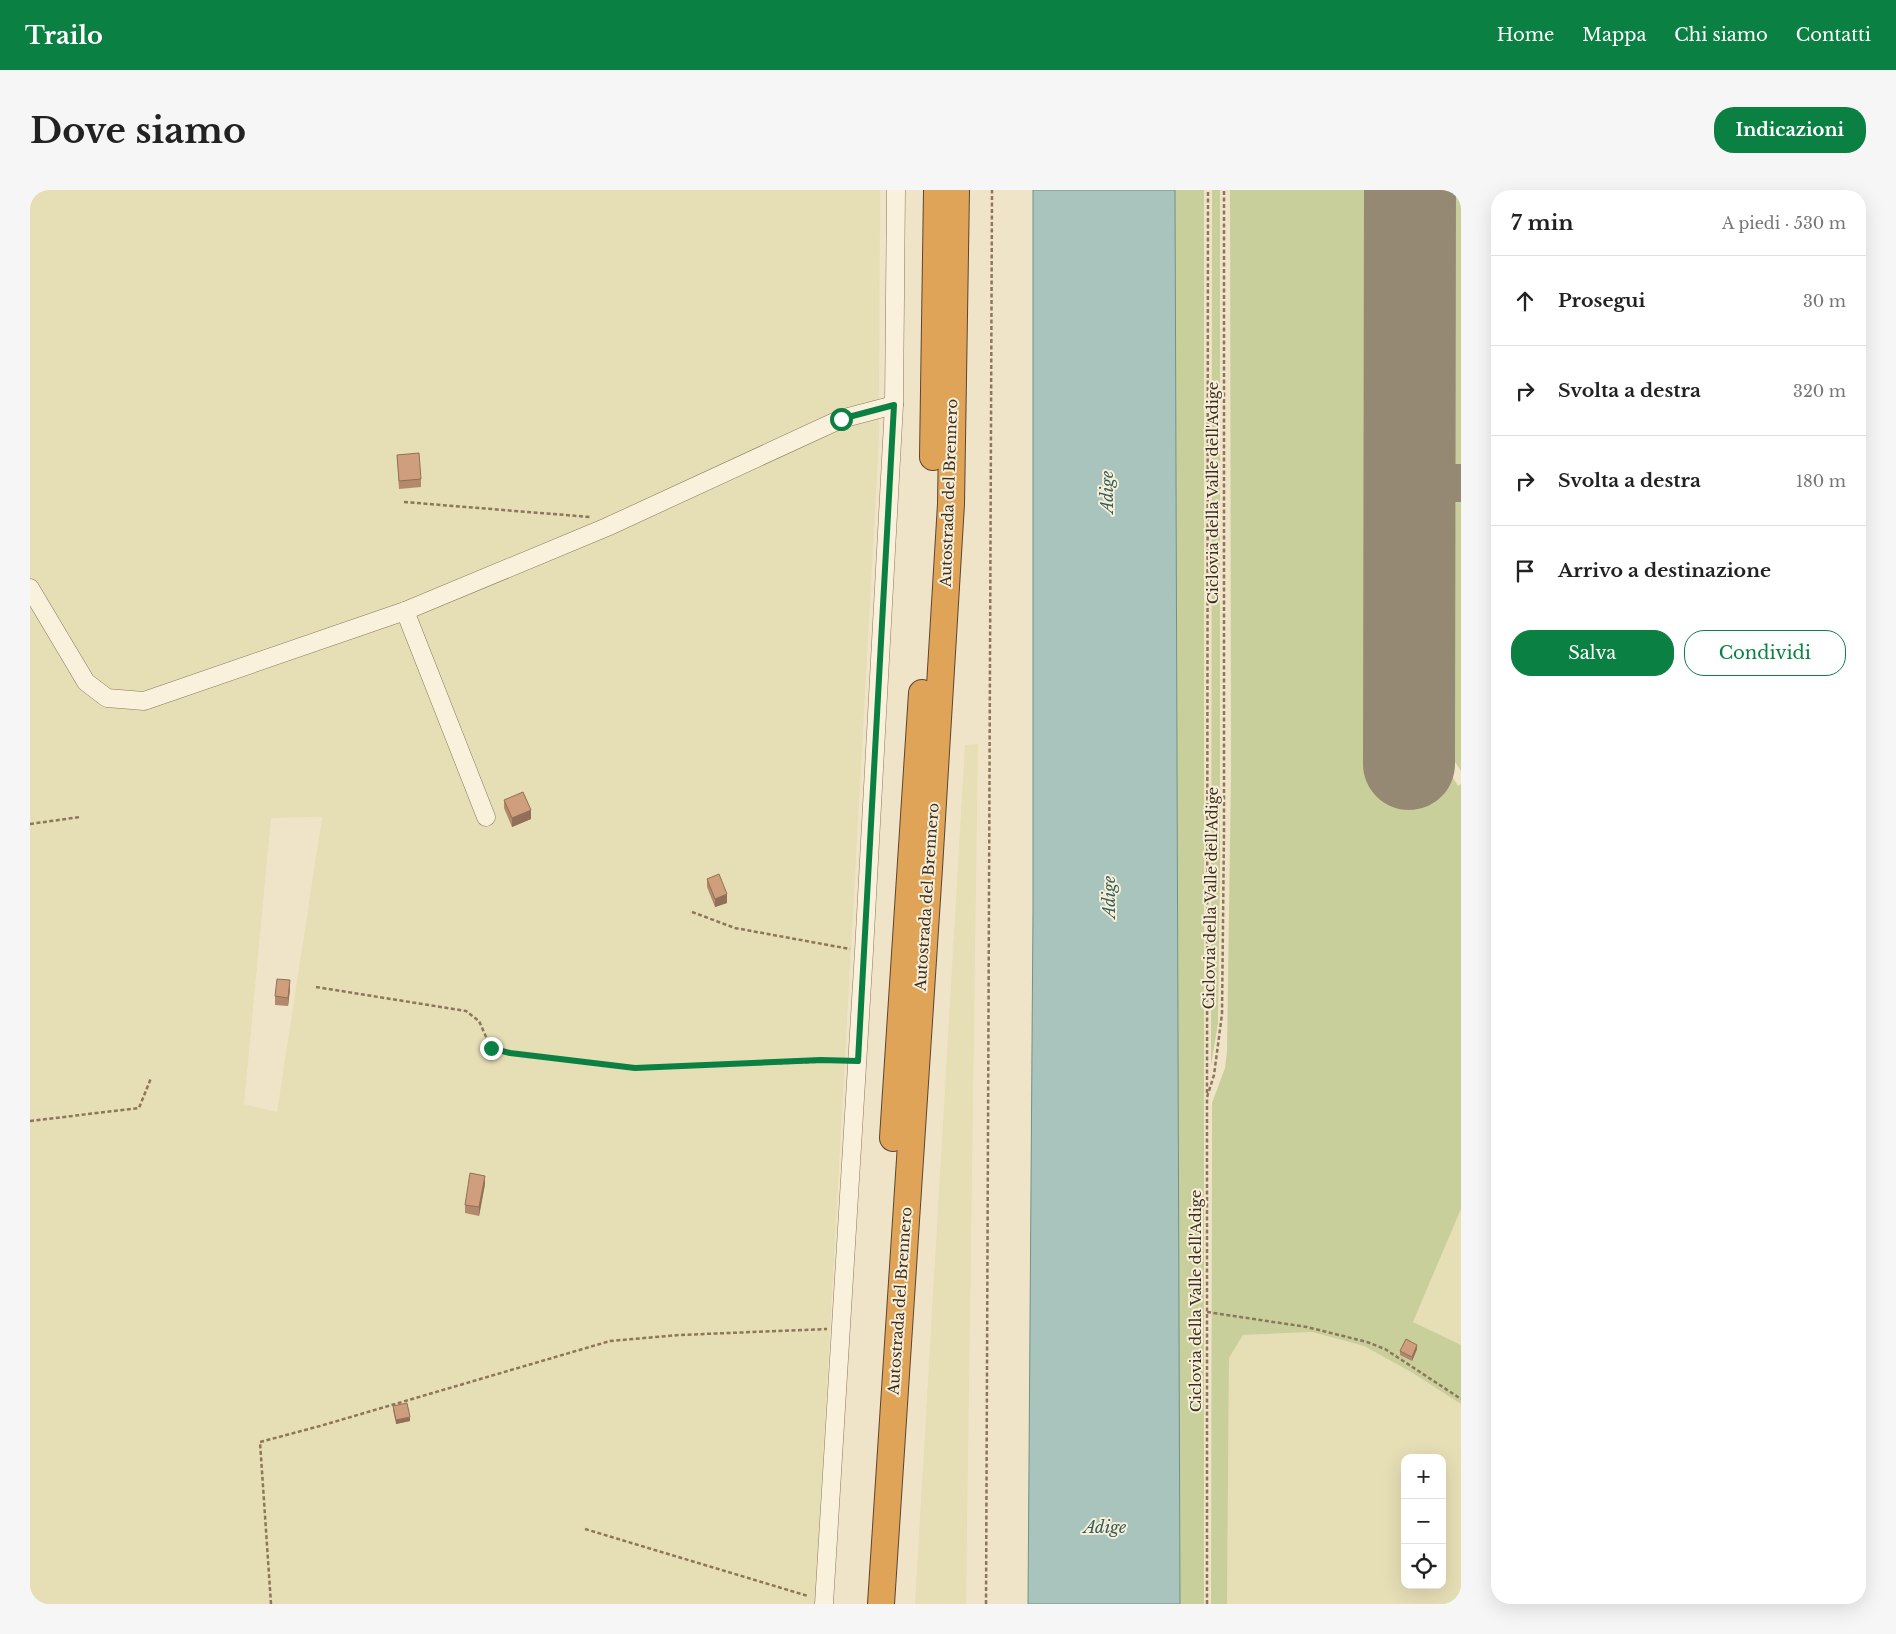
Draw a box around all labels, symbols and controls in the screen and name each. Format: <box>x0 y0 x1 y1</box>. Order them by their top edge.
text: Trailo <box>25 21 103 50</box>
text: Home <box>1497 24 1554 46</box>
text: Mappa <box>1582 24 1646 46</box>
text: Chi siamo <box>1674 24 1768 46</box>
text: Contatti <box>1796 24 1871 46</box>
button: Indicazioni <box>1714 107 1866 153</box>
text: Dove siamo <box>30 109 246 152</box>
text: 7 min <box>1511 210 1574 236</box>
text: A piedi · 530 m <box>1722 213 1846 233</box>
icon: ahead <box>1511 287 1539 315</box>
text: Prosegui <box>1558 289 1645 312</box>
text: 30 m <box>1803 291 1846 311</box>
icon: right <box>1511 377 1539 405</box>
text: Svolta a destra <box>1558 379 1701 402</box>
text: 320 m <box>1793 381 1846 401</box>
street label: Ciclovia della Valle dell'Adige <box>1203 382 1222 604</box>
street label: Autostrada del Brennero <box>936 398 961 589</box>
route start <box>830 408 853 431</box>
icon: right <box>1511 467 1539 495</box>
text: Svolta a destra <box>1558 469 1701 492</box>
water label: Adige <box>1097 470 1117 515</box>
text: 180 m <box>1796 471 1846 491</box>
icon: arrive <box>1511 557 1539 585</box>
text: Arrivo a destinazione <box>1558 559 1771 582</box>
button: Salva <box>1511 630 1674 676</box>
button: Condividi <box>1684 630 1846 676</box>
street label: Ciclovia della Valle dell'Adige <box>1199 787 1222 1009</box>
street label: Autostrada del Brennero <box>910 802 943 993</box>
water label: Adige <box>1099 875 1119 920</box>
route end <box>480 1037 503 1060</box>
street label: Ciclovia della Valle dell'Adige <box>1186 1190 1205 1412</box>
street label: Autostrada del Brennero <box>883 1206 916 1397</box>
map controls <box>1401 1454 1446 1589</box>
button: + <box>1401 1454 1446 1499</box>
button: − <box>1401 1499 1446 1544</box>
water label: Adige <box>1082 1517 1127 1537</box>
button: locate <box>1401 1544 1446 1589</box>

